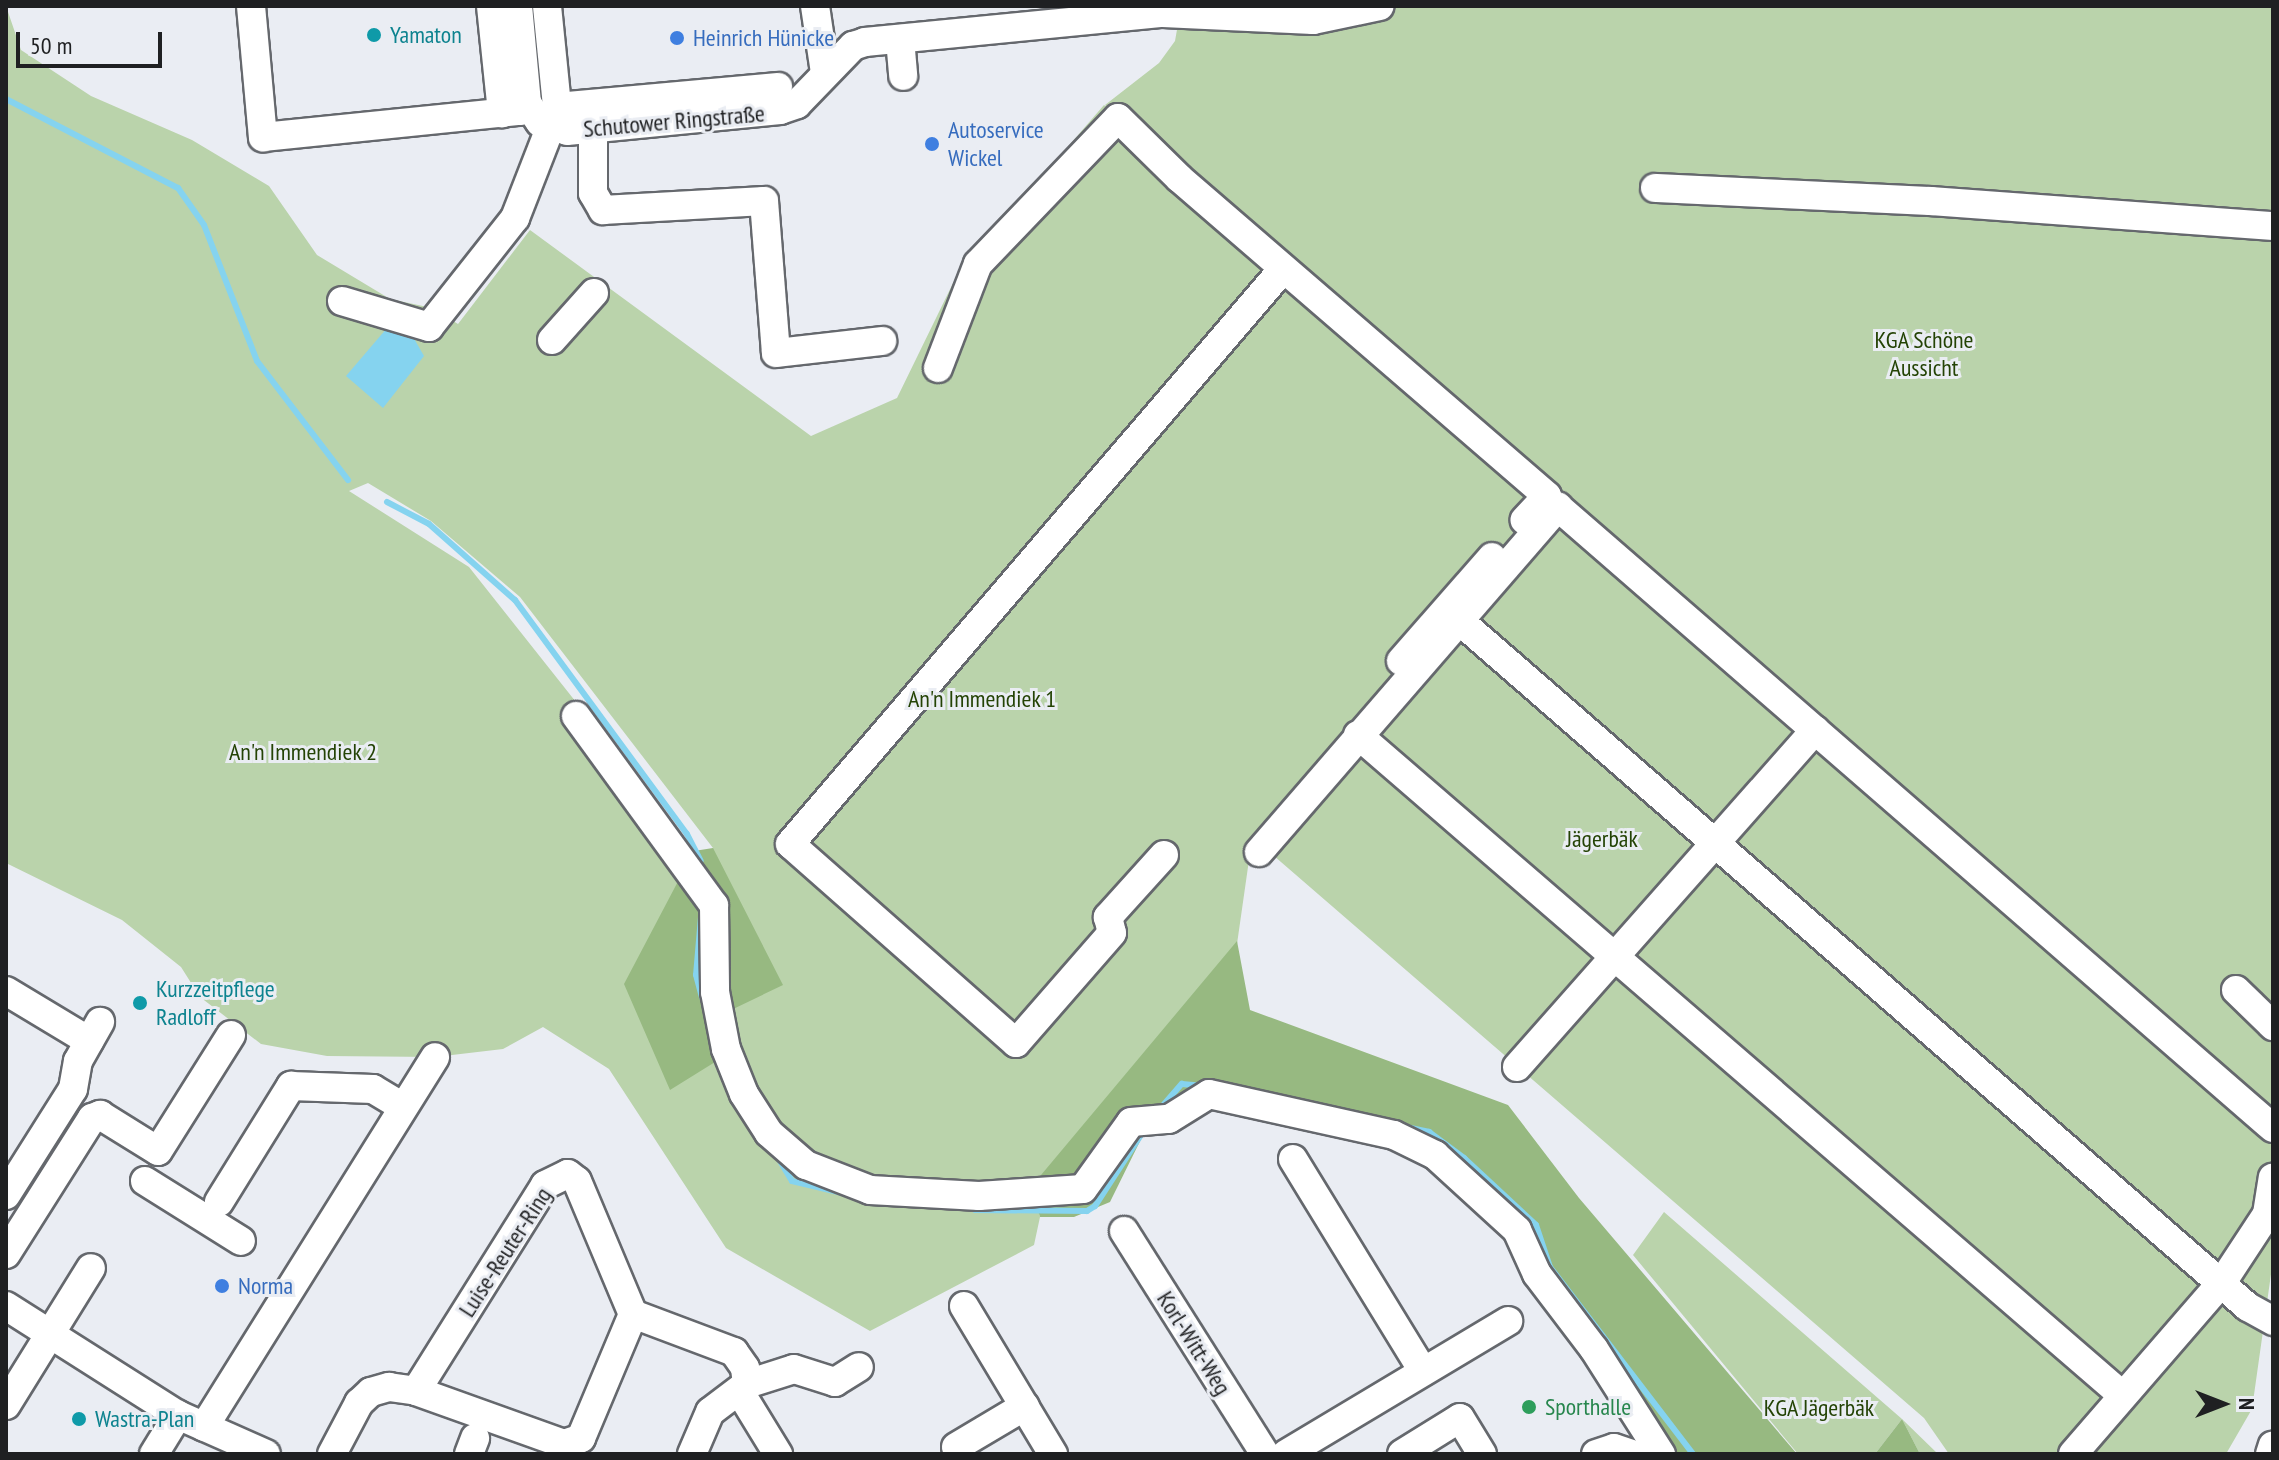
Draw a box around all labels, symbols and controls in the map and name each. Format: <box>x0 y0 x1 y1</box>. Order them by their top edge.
scale bar <box>20 16 166 66</box>
place label: Yamaton <box>390 21 462 49</box>
place label: Heinrich Hünicke <box>693 24 834 52</box>
marker: Yamaton <box>365 26 383 44</box>
marker: Heinrich Hünicke <box>668 29 686 47</box>
text: 50 m <box>30 30 72 61</box>
street label: Schutower Ringstraße <box>582 99 766 143</box>
place label: Autoservice Wickel <box>948 116 1044 172</box>
marker: Autoservice Wickel <box>923 135 941 153</box>
park label: KGA Schöne Aussicht <box>1874 326 1974 382</box>
park label: An'n Immendiek 1 <box>908 685 1056 713</box>
park label: An'n Immendiek 2 <box>229 738 377 766</box>
park label: Jägerbäk <box>1566 825 1638 853</box>
place label: Kurzzeitpflege Radloff <box>156 975 275 1031</box>
marker: Kurzzeitpflege Radloff <box>131 994 149 1012</box>
street label: Luise-Reuter-Ring <box>452 1182 558 1322</box>
place label: Norma <box>238 1272 293 1300</box>
marker: Norma <box>213 1277 231 1295</box>
street label: Korl-Witt-Weg <box>1151 1286 1237 1400</box>
north arrow <box>2183 1364 2263 1444</box>
place label: Sporthalle <box>1545 1393 1631 1421</box>
park label: KGA Jägerbäk <box>1763 1394 1875 1422</box>
marker: Sporthalle <box>1520 1398 1538 1416</box>
text: N <box>2233 1398 2261 1410</box>
place label: Wastra-Plan <box>95 1405 194 1433</box>
marker: Wastra-Plan <box>70 1410 88 1428</box>

